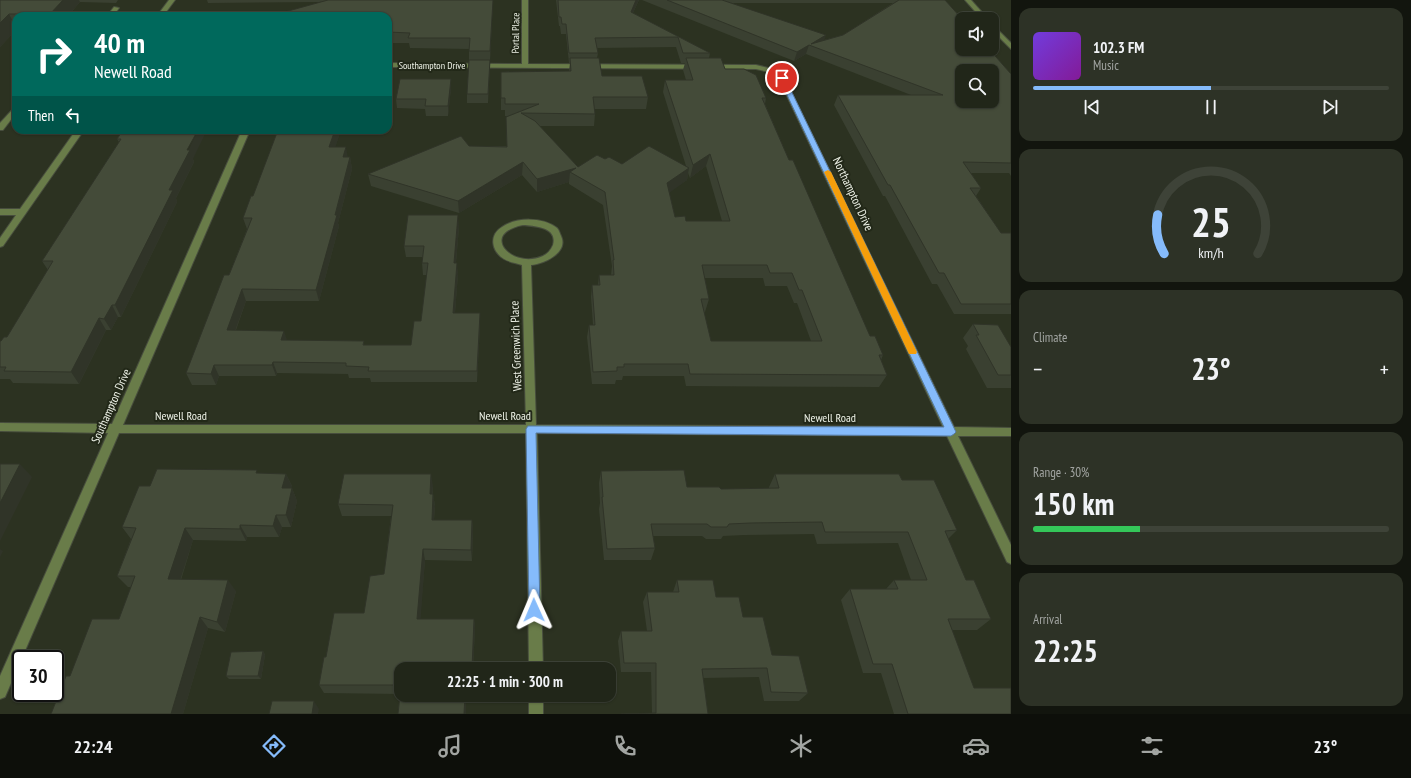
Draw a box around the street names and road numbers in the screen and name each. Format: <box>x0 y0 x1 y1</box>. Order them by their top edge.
street label: Portal Place <box>509 12 522 54</box>
street label: Southampton Drive <box>399 59 465 72</box>
street label: Northampton Drive <box>830 155 877 233</box>
street label: West Greenwich Place <box>506 300 525 392</box>
street label: Southampton Drive <box>87 366 134 445</box>
street label: Newell Road <box>155 408 207 423</box>
street label: Newell Road <box>479 408 531 423</box>
street label: Newell Road <box>804 410 856 425</box>

